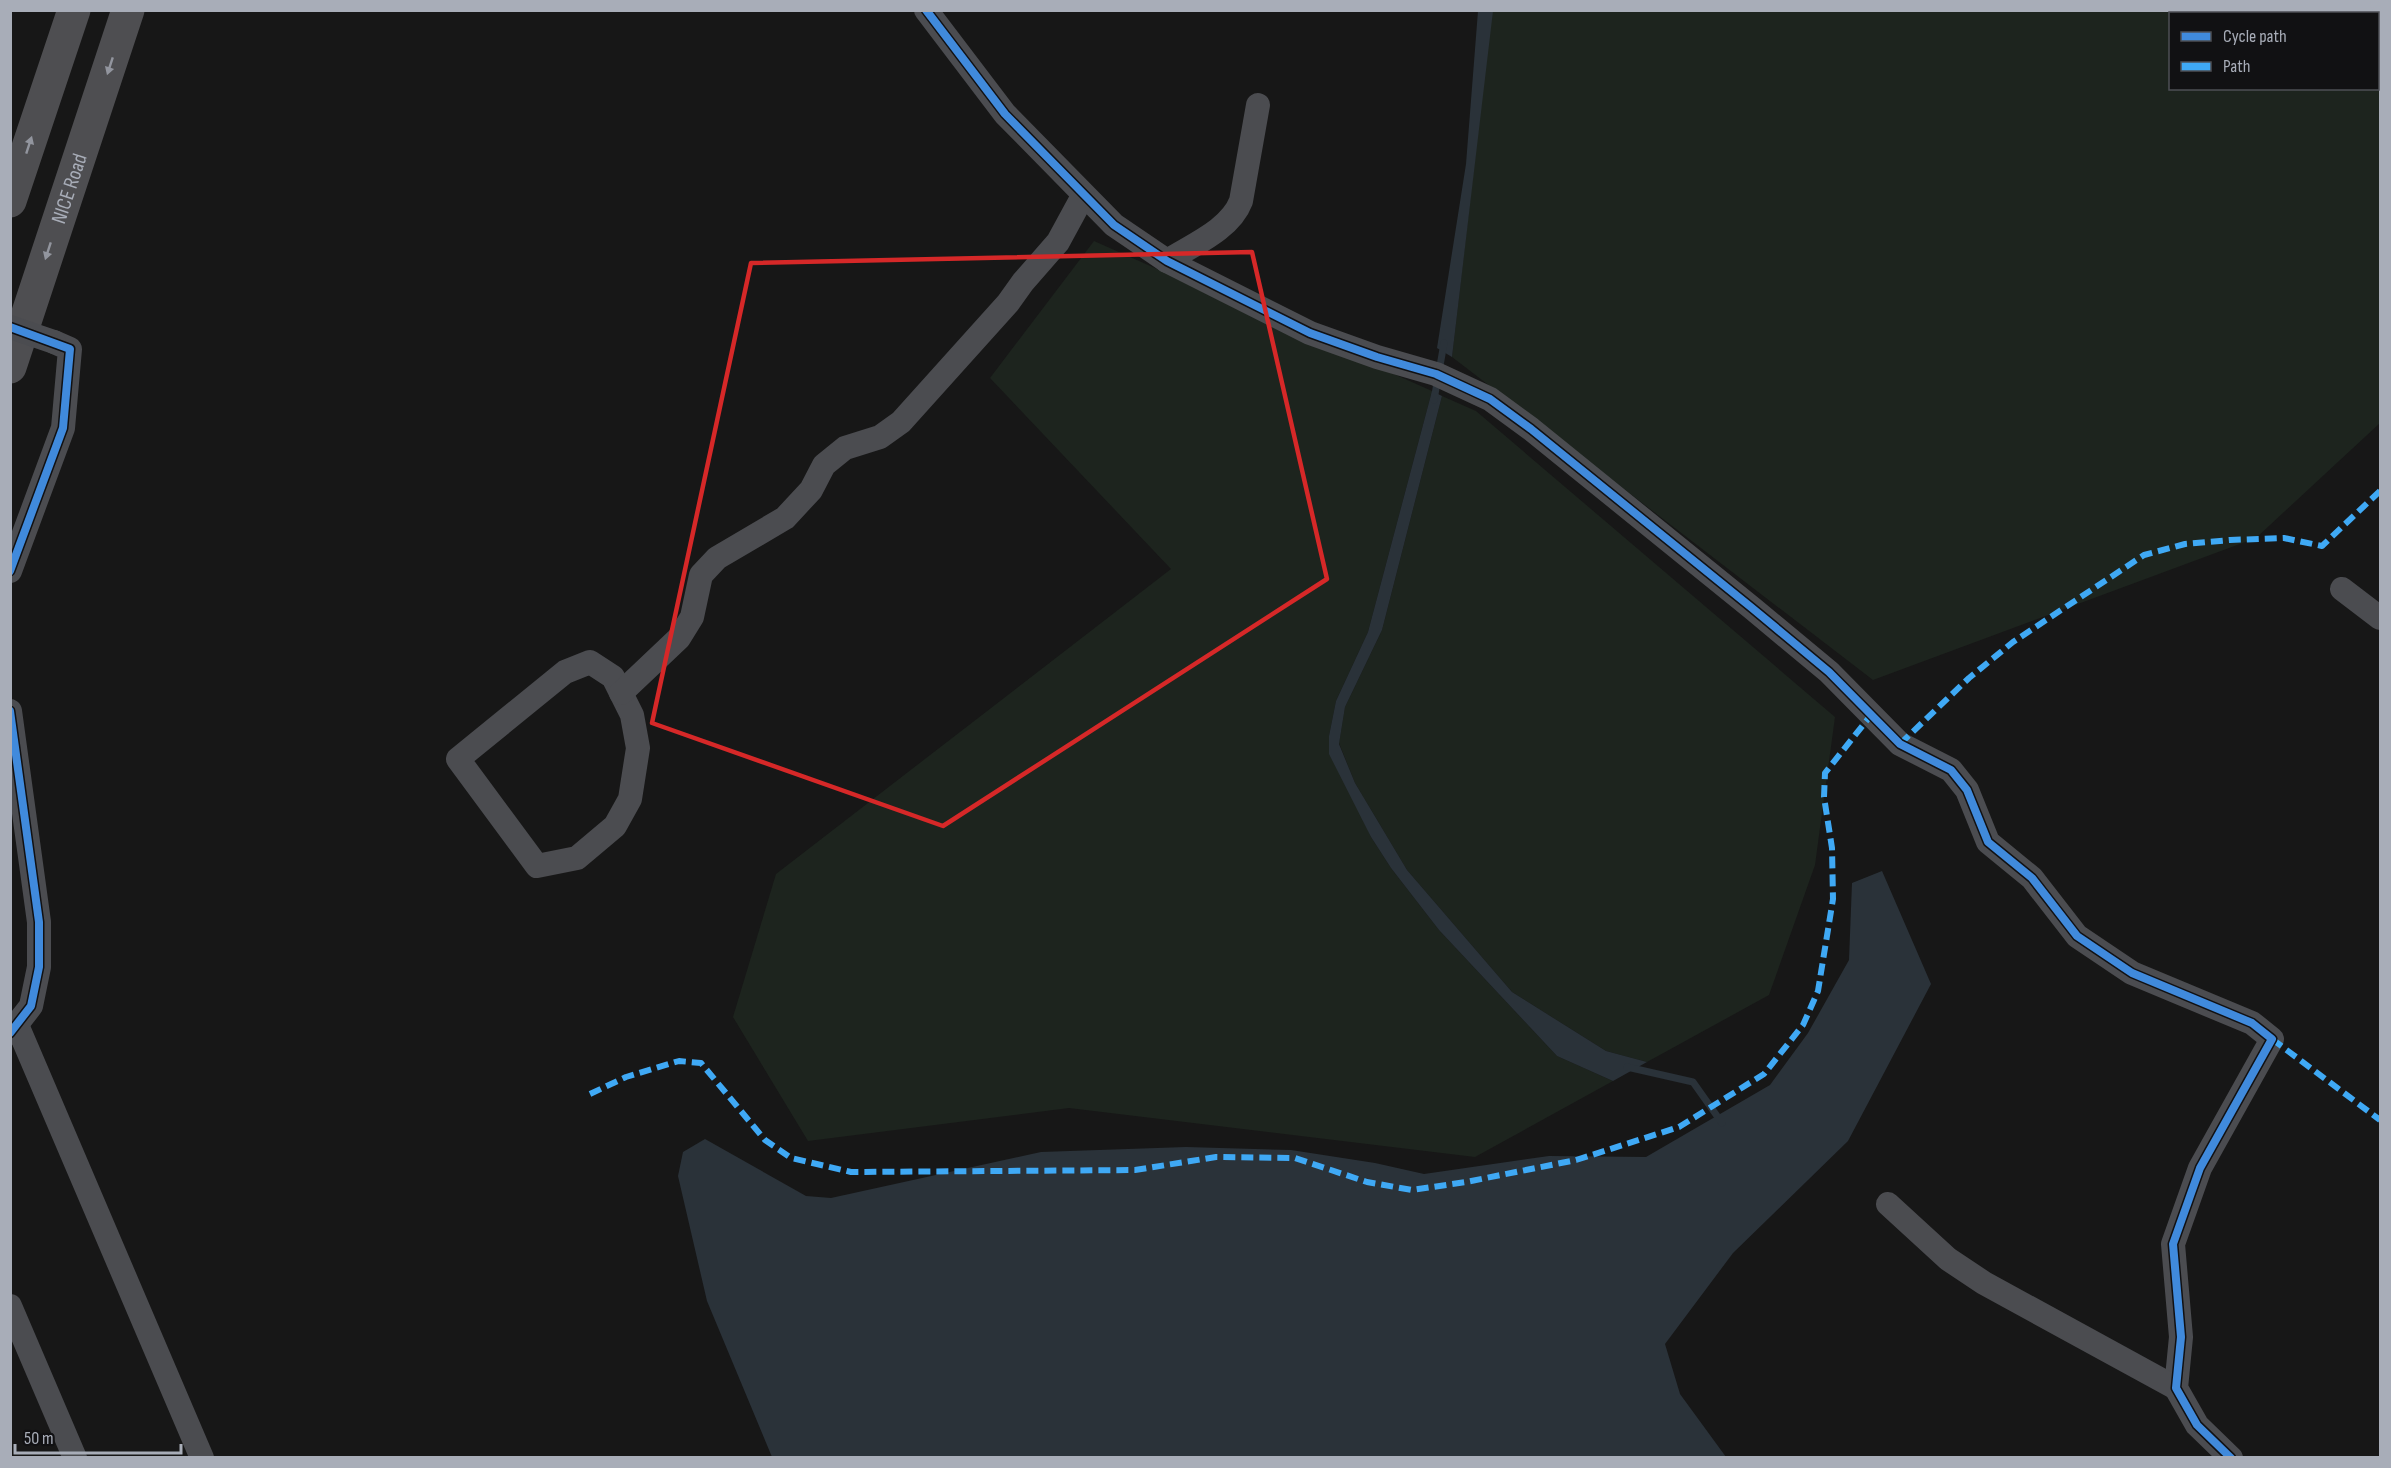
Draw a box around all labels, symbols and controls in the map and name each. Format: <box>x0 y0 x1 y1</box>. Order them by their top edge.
legend <box>2169 12 2379 90</box>
text: Cycle path <box>2223 26 2287 47</box>
text: Path <box>2223 56 2251 77</box>
one-way arrow <box>105 57 114 75</box>
one-way arrow <box>25 136 34 154</box>
street label: NICE Road <box>46 150 93 227</box>
one-way arrow <box>43 242 53 260</box>
scale bar <box>15 1417 182 1455</box>
text: 50 m <box>24 1428 54 1449</box>

